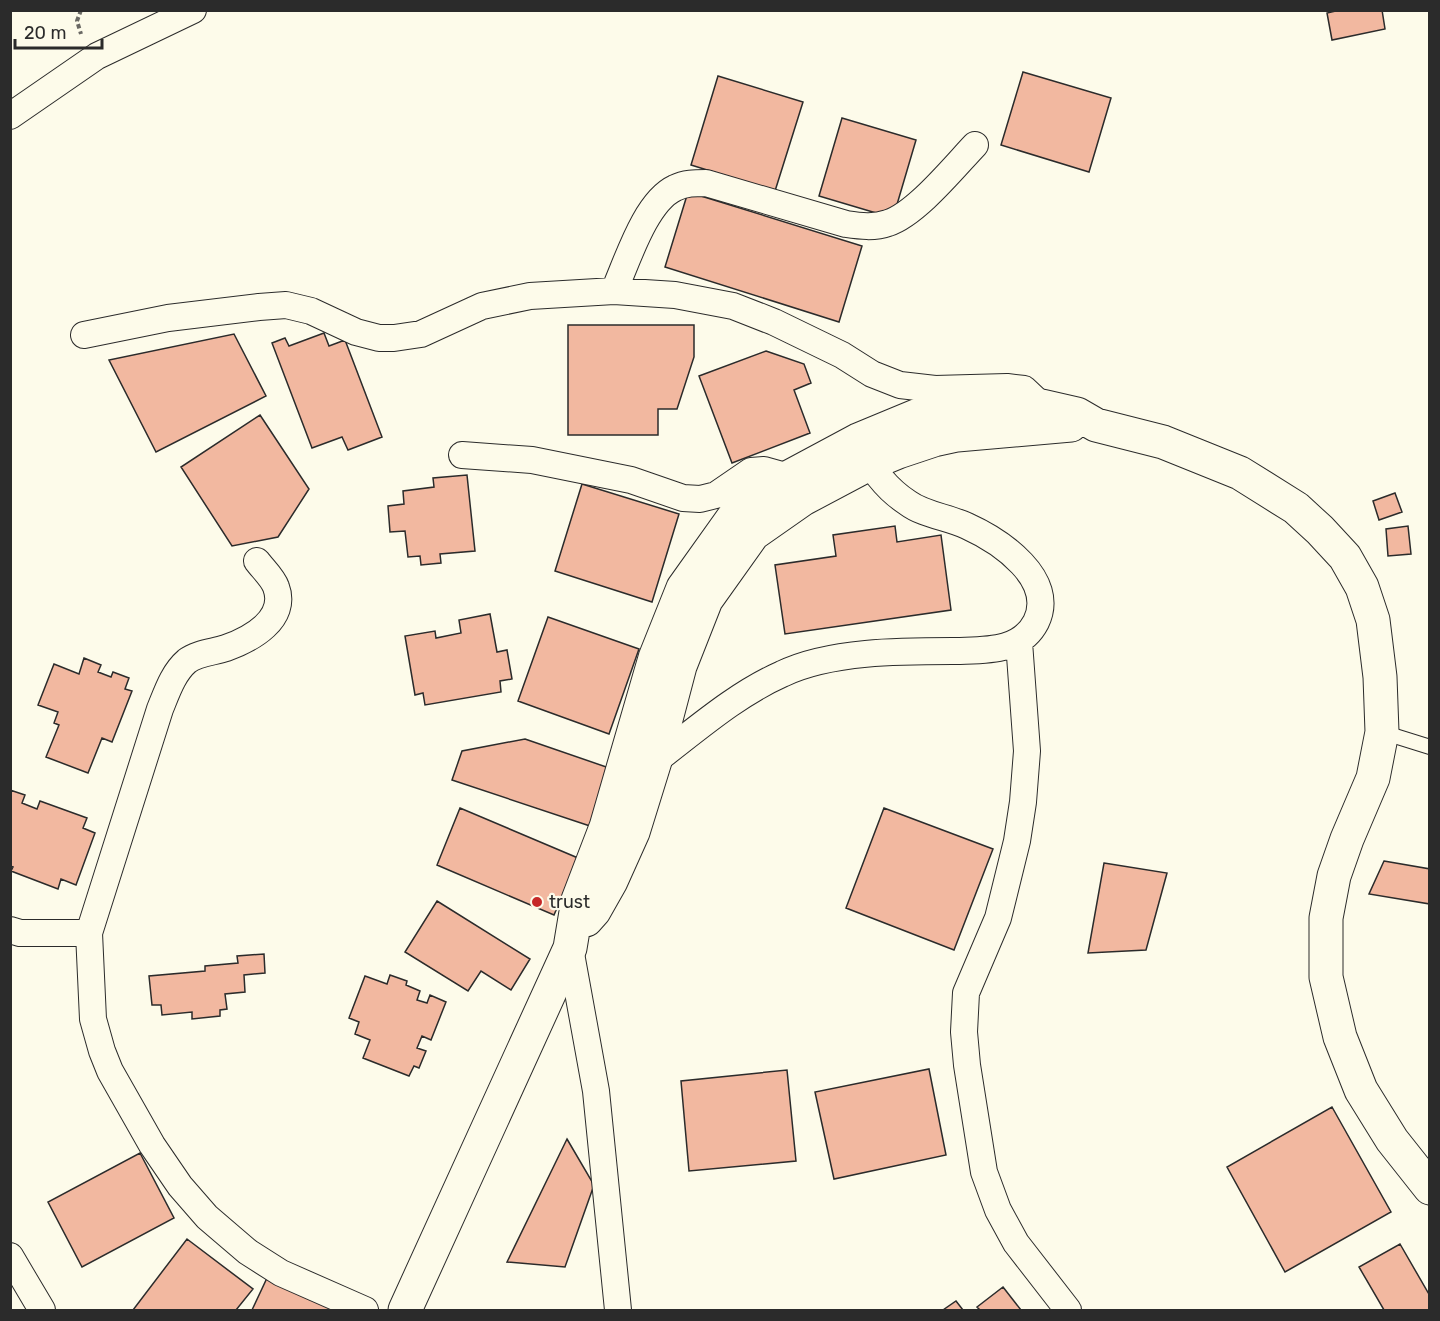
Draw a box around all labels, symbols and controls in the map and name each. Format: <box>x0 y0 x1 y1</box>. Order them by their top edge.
scale bar <box>15 12 102 50</box>
text: 20 m <box>24 22 66 44</box>
place label: trust <box>549 891 590 913</box>
marker: trust <box>530 895 544 909</box>

